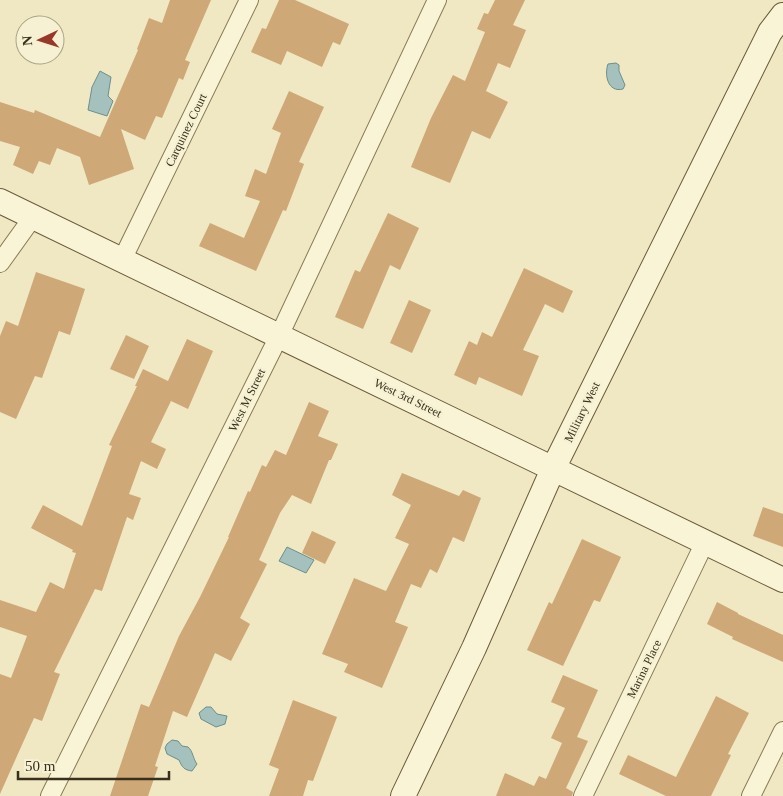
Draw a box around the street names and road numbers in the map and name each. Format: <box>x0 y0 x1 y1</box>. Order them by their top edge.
street label: Carquinez Court <box>162 91 210 169</box>
street label: West M Street <box>226 366 269 434</box>
street label: West 3rd Street <box>372 376 445 421</box>
street label: Military West <box>561 379 603 445</box>
street label: Marina Place <box>624 637 664 701</box>

